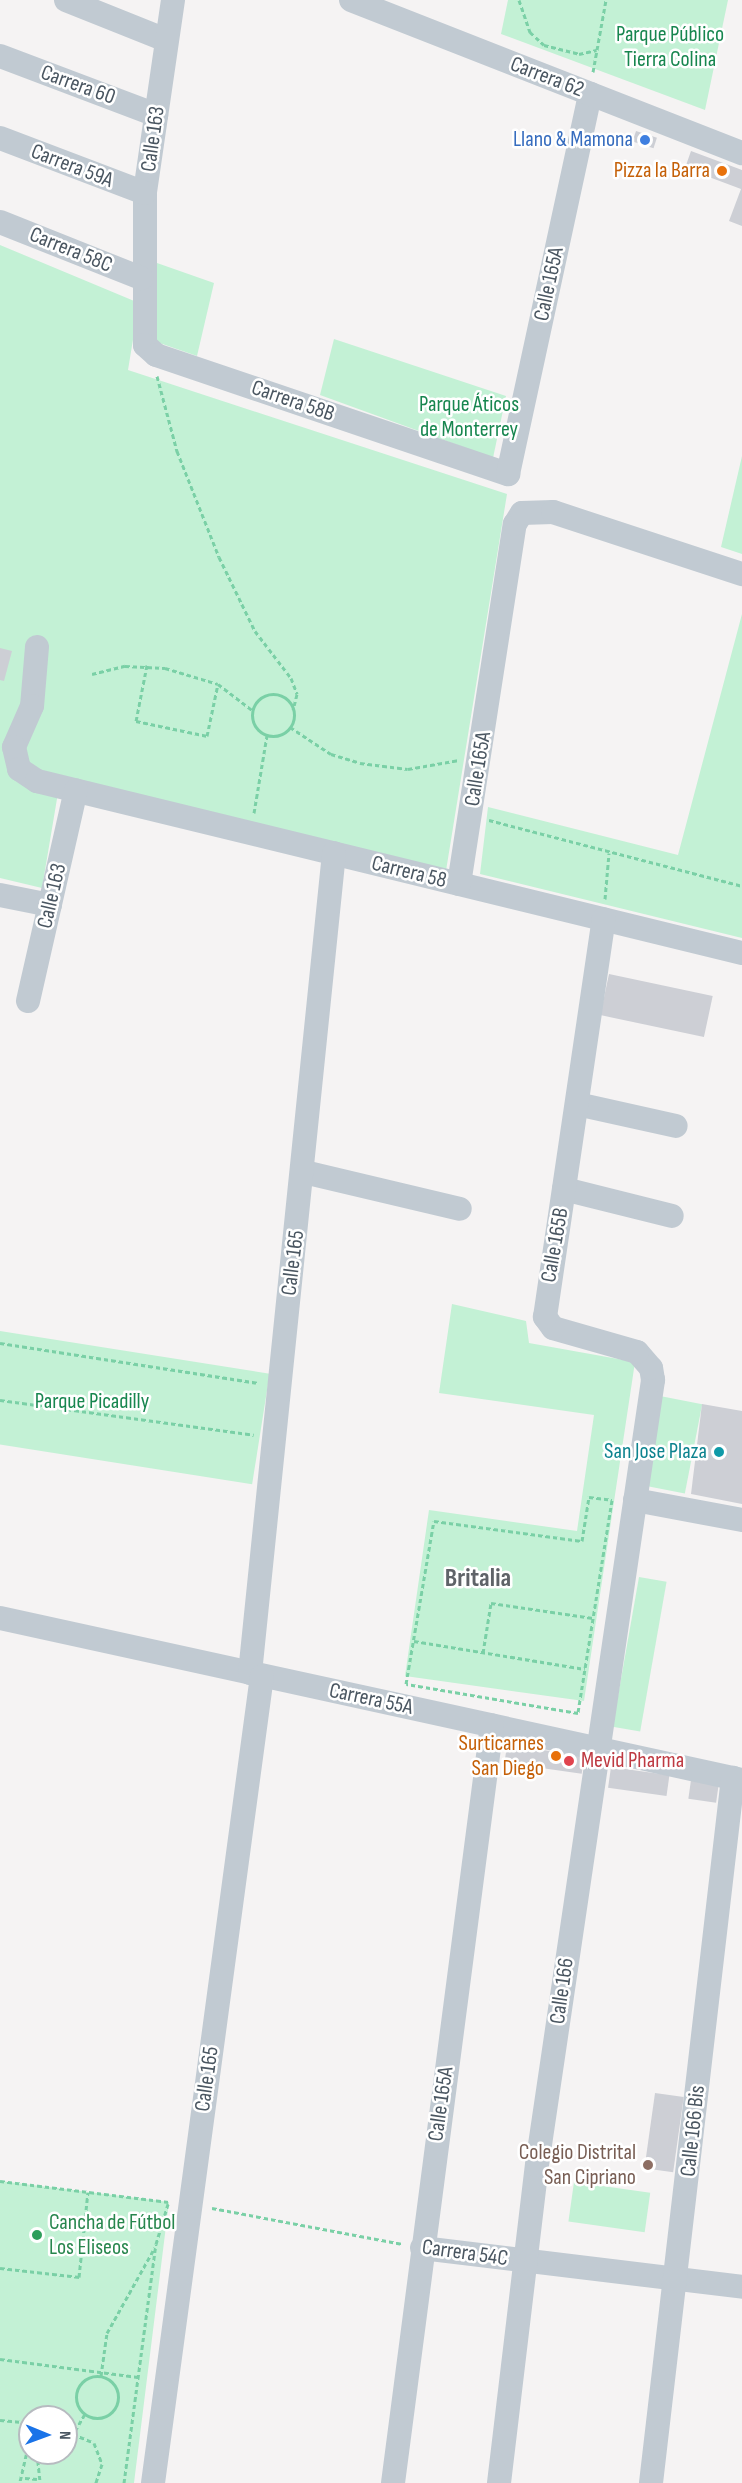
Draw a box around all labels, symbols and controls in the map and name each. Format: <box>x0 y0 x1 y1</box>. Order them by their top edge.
park label: Parque Público Tierra Colina <box>616 21 724 72</box>
street label: Carrera 62 <box>506 51 588 103</box>
street label: Carrera 60 <box>37 59 119 111</box>
street label: Calle 163 <box>135 105 171 173</box>
place label: Llano & Mamona <box>513 127 633 153</box>
marker: Llano & Mamona <box>638 133 652 147</box>
street label: Carrera 59A <box>27 138 117 194</box>
place label: Pizza la Barra <box>614 158 710 184</box>
marker: Pizza la Barra <box>715 164 729 178</box>
street label: Carrera 58C <box>26 221 116 279</box>
street label: Calle 165A <box>528 245 570 323</box>
street label: Carrera 58B <box>248 375 338 427</box>
park label: Parque Áticos de Monterrey <box>419 391 519 442</box>
street label: Calle 165A <box>459 730 497 808</box>
street label: Carrera 58 <box>369 850 449 894</box>
street label: Calle 163 <box>32 861 72 931</box>
street label: Calle 165B <box>535 1206 575 1284</box>
street label: Calle 165 <box>276 1229 310 1297</box>
park label: Parque Picadilly <box>35 1389 149 1415</box>
place label: San Jose Plaza <box>604 1439 707 1465</box>
marker: San Jose Plaza <box>712 1445 726 1459</box>
district label: Britalia <box>445 1563 511 1595</box>
street label: Carrera 55A <box>327 1677 415 1721</box>
place label: Surticarnes San Diego <box>459 1730 544 1782</box>
place label: Mevid Pharma <box>581 1748 684 1774</box>
marker: Surticarnes San Diego <box>549 1749 563 1763</box>
marker: Mevid Pharma <box>562 1754 576 1768</box>
street label: Calle 166 <box>544 1956 580 2026</box>
street label: Calle 165 <box>189 2045 225 2113</box>
street label: Calle 165A <box>423 2065 459 2143</box>
street label: Calle 166 Bis <box>675 2084 711 2178</box>
place label: Colegio Distrital San Cipriano <box>519 2139 636 2190</box>
marker: Colegio Distrital San Cipriano <box>641 2158 655 2172</box>
place label: Cancha de Fútbol Los Eliseos <box>49 2209 175 2260</box>
marker: Cancha de Fútbol Los Eliseos <box>30 2228 44 2242</box>
street label: Carrera 54C <box>420 2234 510 2272</box>
north arrow <box>18 2405 78 2465</box>
text: N <box>55 2431 74 2440</box>

